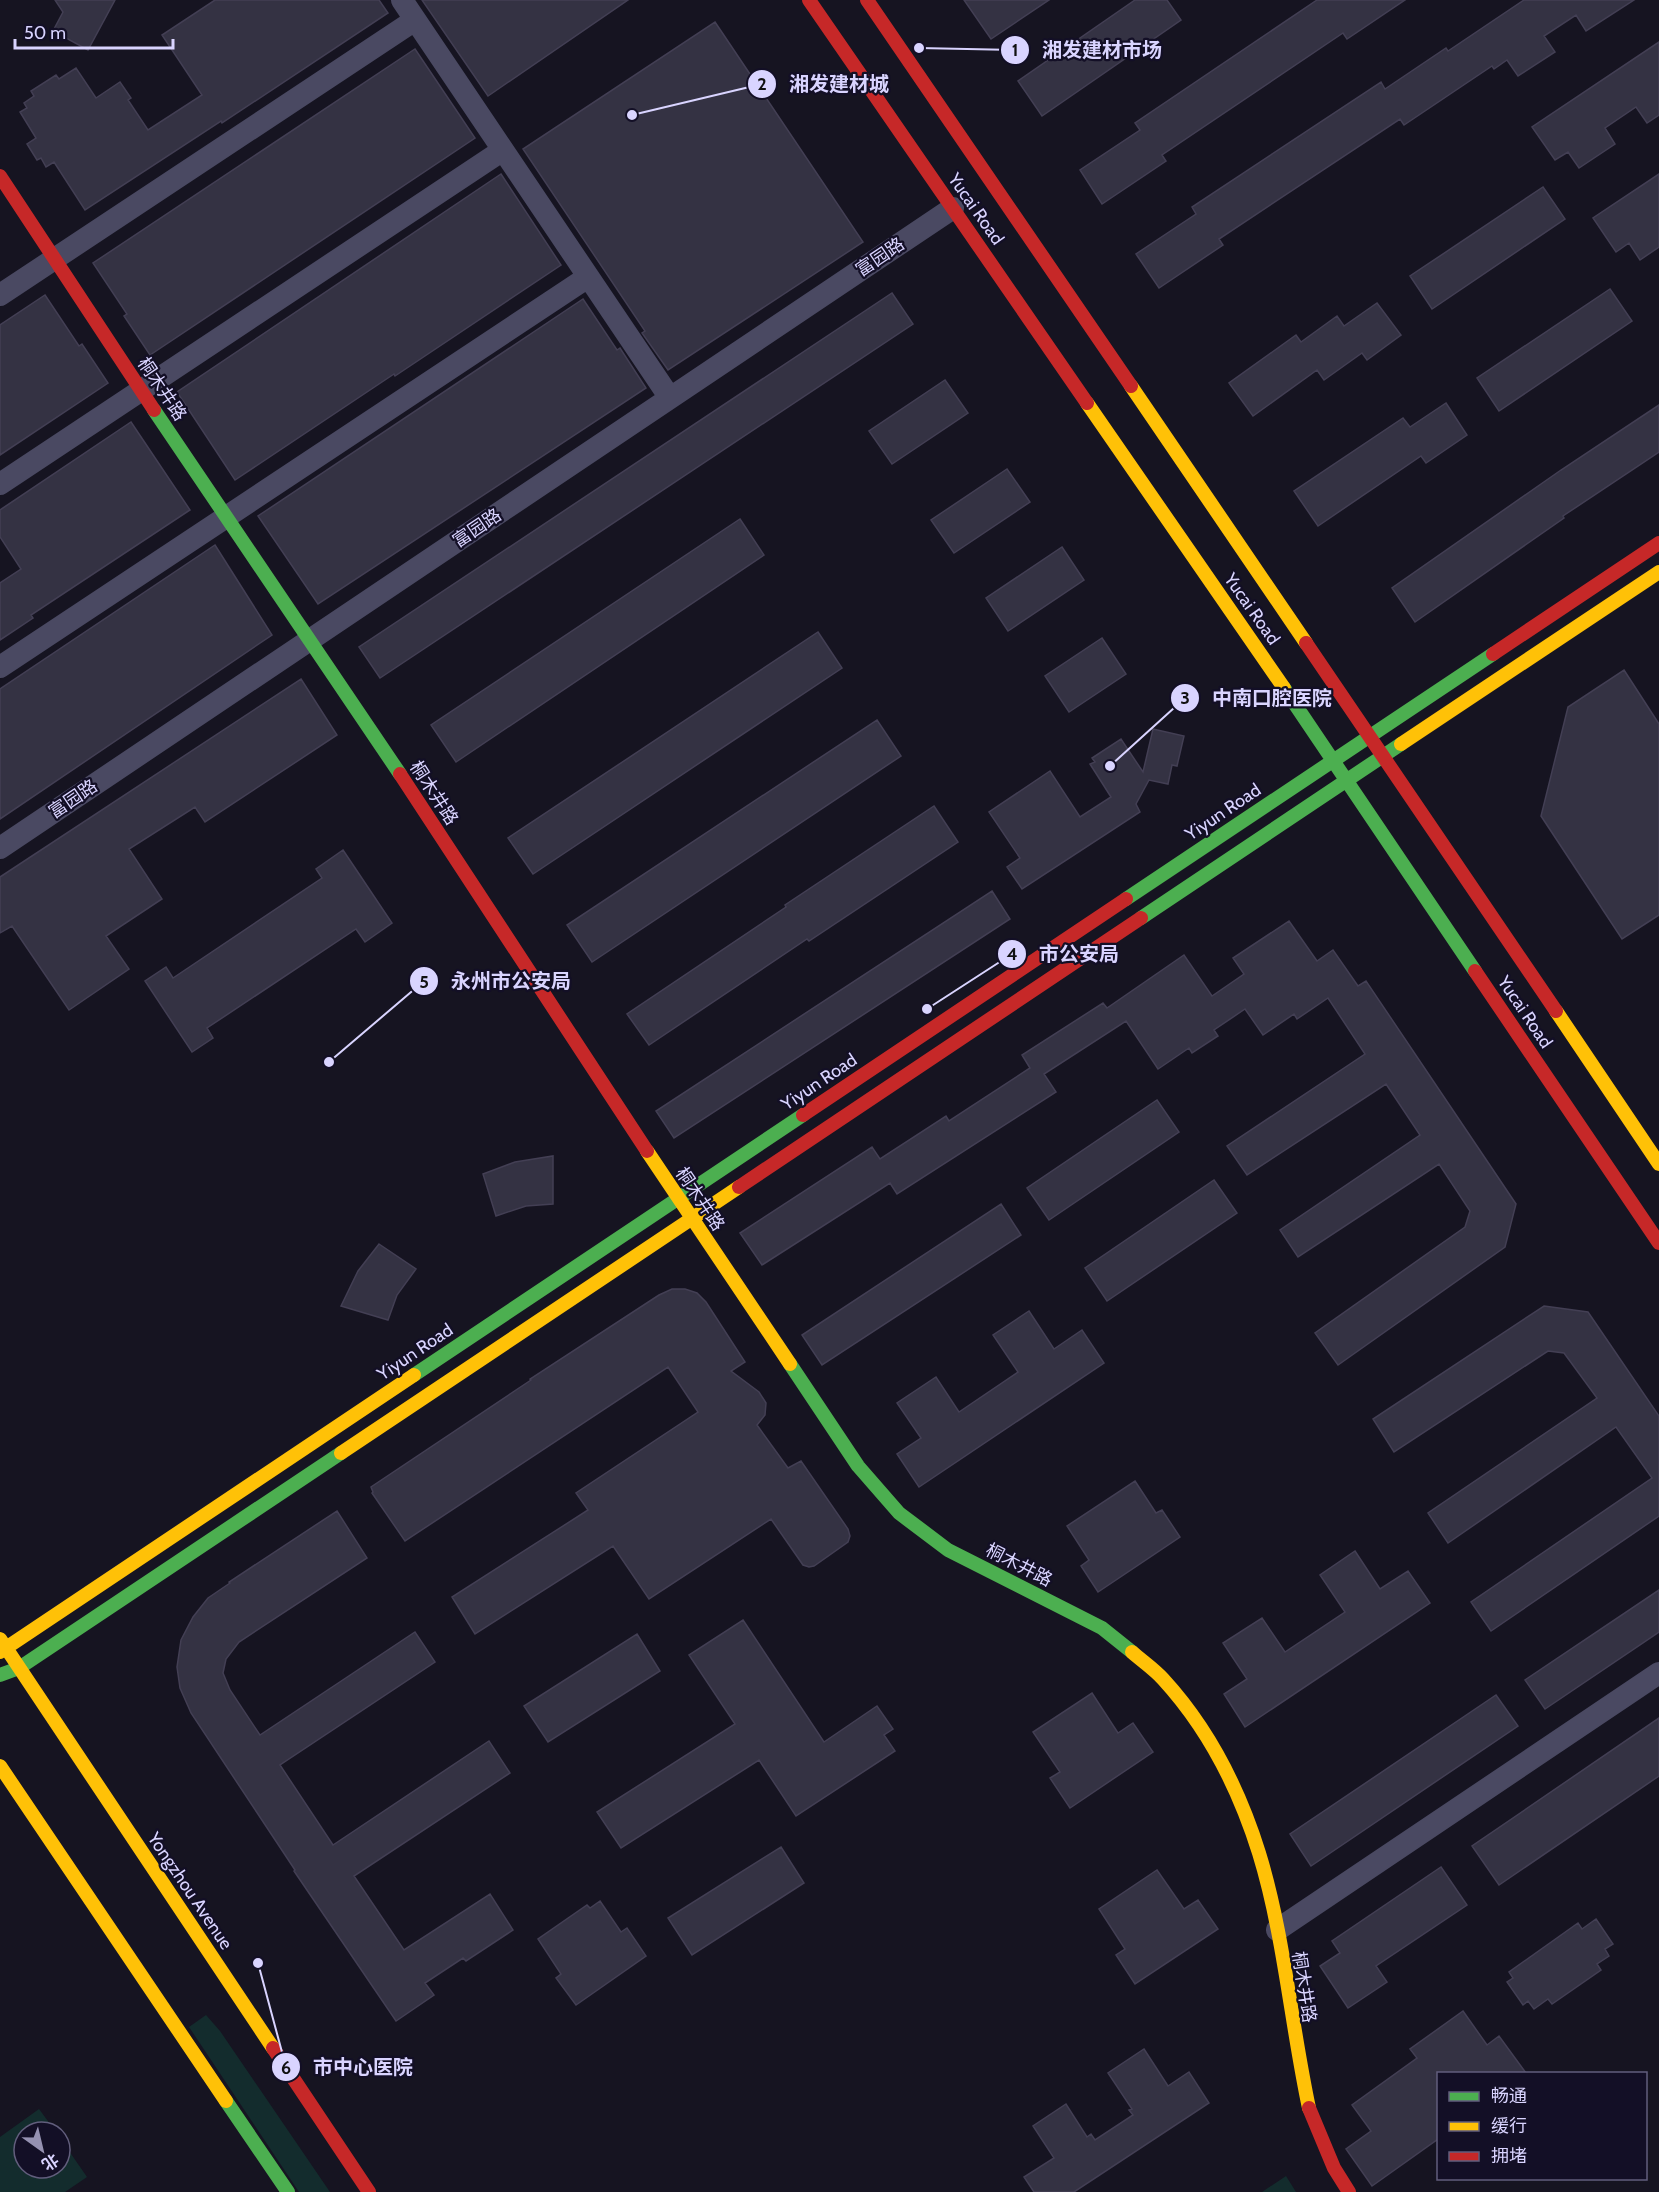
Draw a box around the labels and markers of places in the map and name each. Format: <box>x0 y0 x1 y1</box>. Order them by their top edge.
callout: 湘发建材市场 <box>1000 31 1174 69</box>
callout: 湘发建材城 <box>747 65 901 103</box>
callout: 中南口腔医院 <box>1170 679 1344 717</box>
callout: 市公安局 <box>997 935 1131 973</box>
callout: 永州市公安局 <box>409 962 583 1000</box>
callout: 市中心医院 <box>271 2048 425 2086</box>

